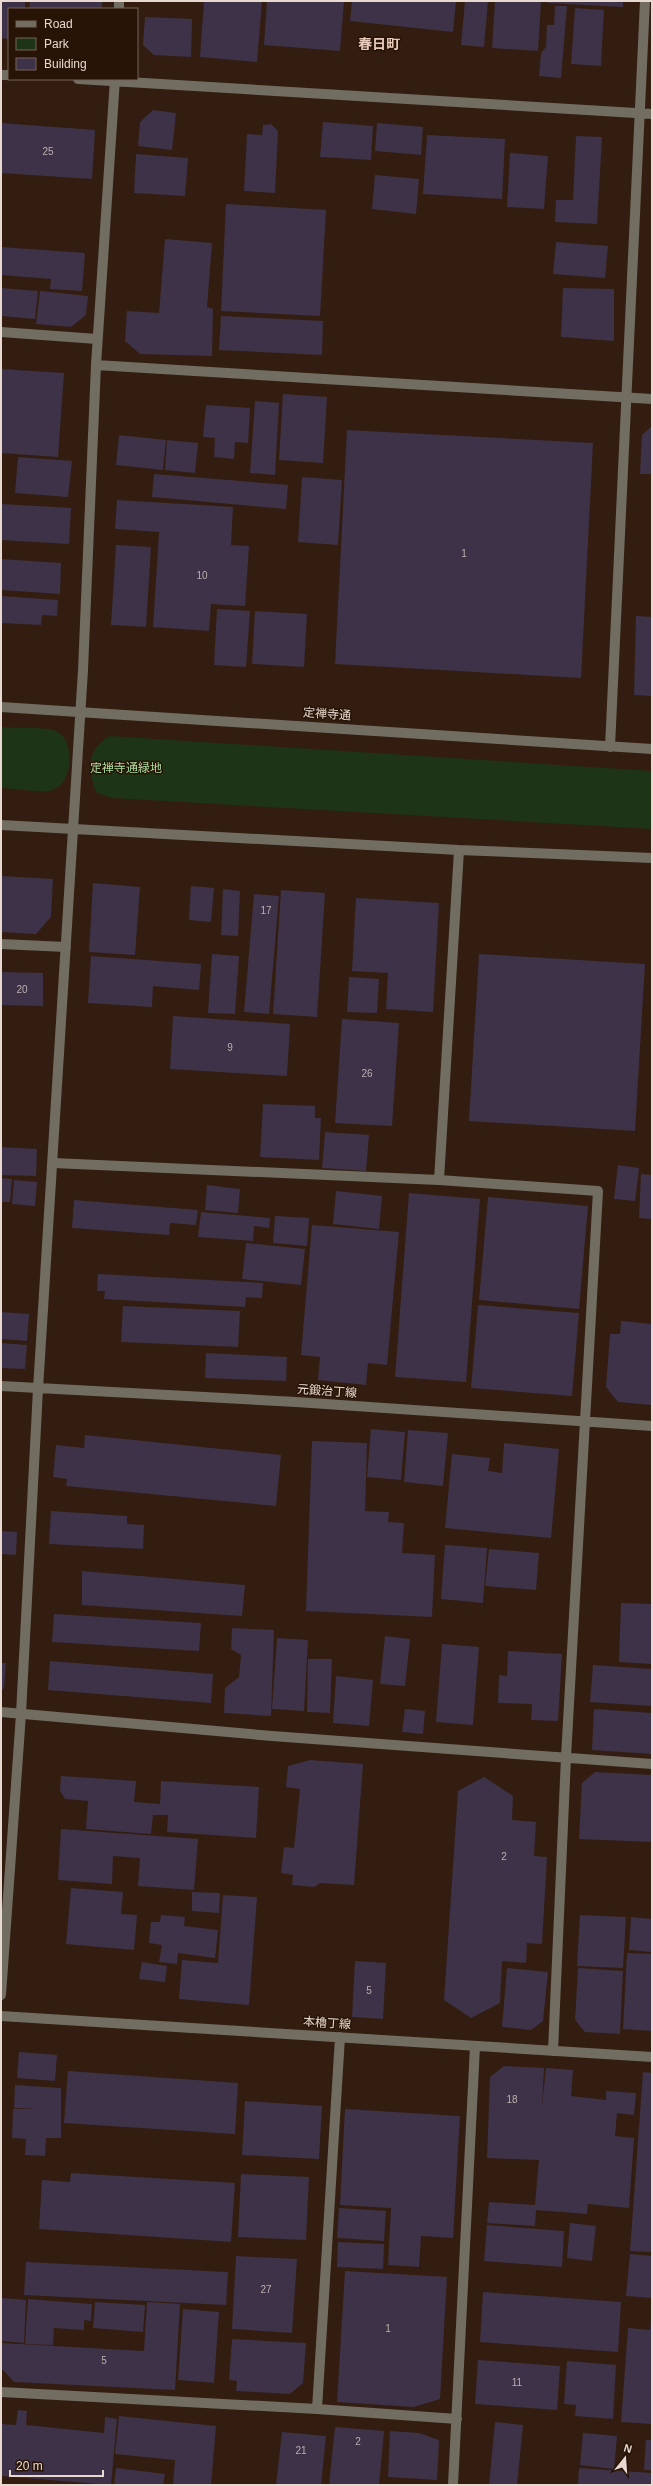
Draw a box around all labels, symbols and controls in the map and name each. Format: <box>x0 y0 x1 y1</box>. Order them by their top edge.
legend <box>8 8 138 80</box>
text: Road <box>44 17 73 31</box>
district label: 春日町 <box>358 36 400 52</box>
text: Park <box>44 37 70 51</box>
text: Building <box>44 57 87 71</box>
house number: 25 <box>42 146 54 157</box>
house number: 1 <box>461 548 467 559</box>
house number: 10 <box>196 570 208 581</box>
street label: 定禅寺通 <box>303 705 351 723</box>
park label: 定禅寺通緑地 <box>90 761 162 775</box>
house number: 17 <box>260 905 272 916</box>
house number: 20 <box>16 984 28 995</box>
house number: 9 <box>227 1042 233 1053</box>
house number: 26 <box>361 1068 373 1079</box>
street label: 元鍛治丁線 <box>297 1382 357 1400</box>
house number: 2 <box>501 1851 507 1862</box>
house number: 5 <box>366 1985 372 1996</box>
street label: 本櫓丁線 <box>303 2014 351 2032</box>
house number: 18 <box>506 2094 518 2105</box>
house number: 27 <box>260 2284 272 2295</box>
house number: 1 <box>385 2323 391 2334</box>
house number: 5 <box>101 2355 107 2366</box>
house number: 11 <box>512 2377 523 2388</box>
house number: 2 <box>355 2436 361 2447</box>
north arrow <box>605 2438 645 2478</box>
text: N <box>622 2442 634 2455</box>
house number: 21 <box>295 2445 307 2456</box>
scale bar <box>10 2452 103 2478</box>
text: 20 m <box>16 2459 43 2473</box>

